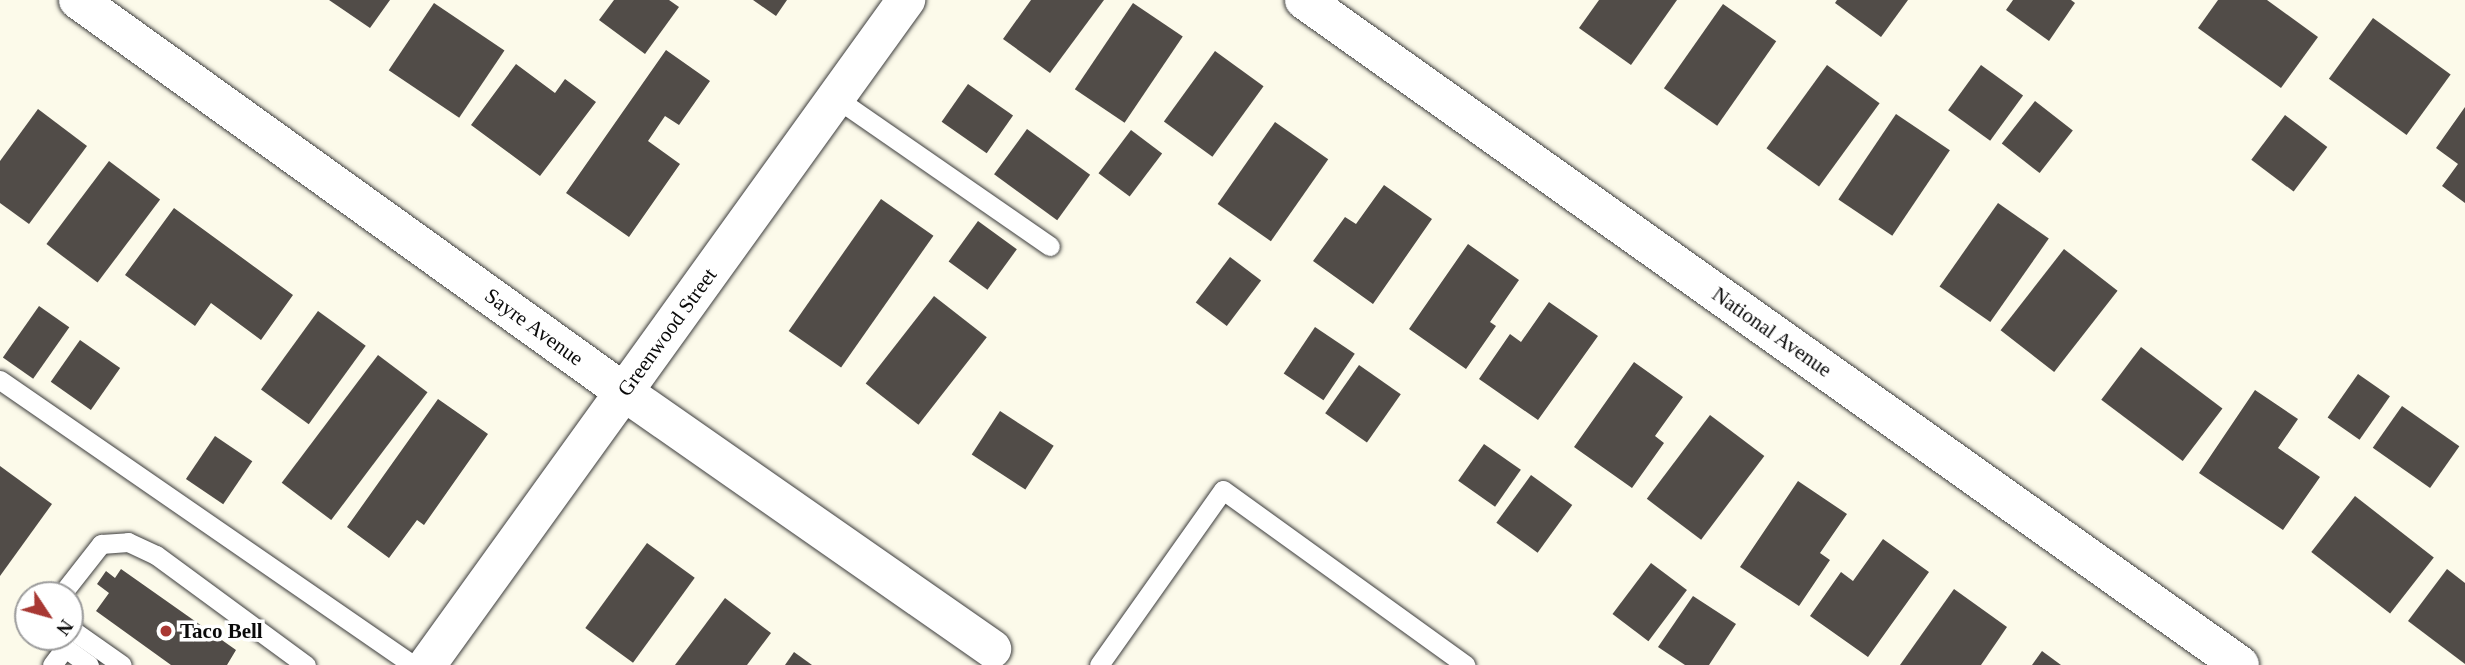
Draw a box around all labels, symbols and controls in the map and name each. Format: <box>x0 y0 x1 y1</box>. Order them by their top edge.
street label: Greenwood Street <box>612 263 722 401</box>
street label: National Avenue <box>1707 281 1837 383</box>
street label: Sayre Avenue <box>479 282 589 372</box>
north arrow <box>14 581 84 651</box>
text: N <box>52 616 77 639</box>
place label: Taco Bell <box>180 618 263 644</box>
marker: Taco Bell <box>158 623 174 639</box>

